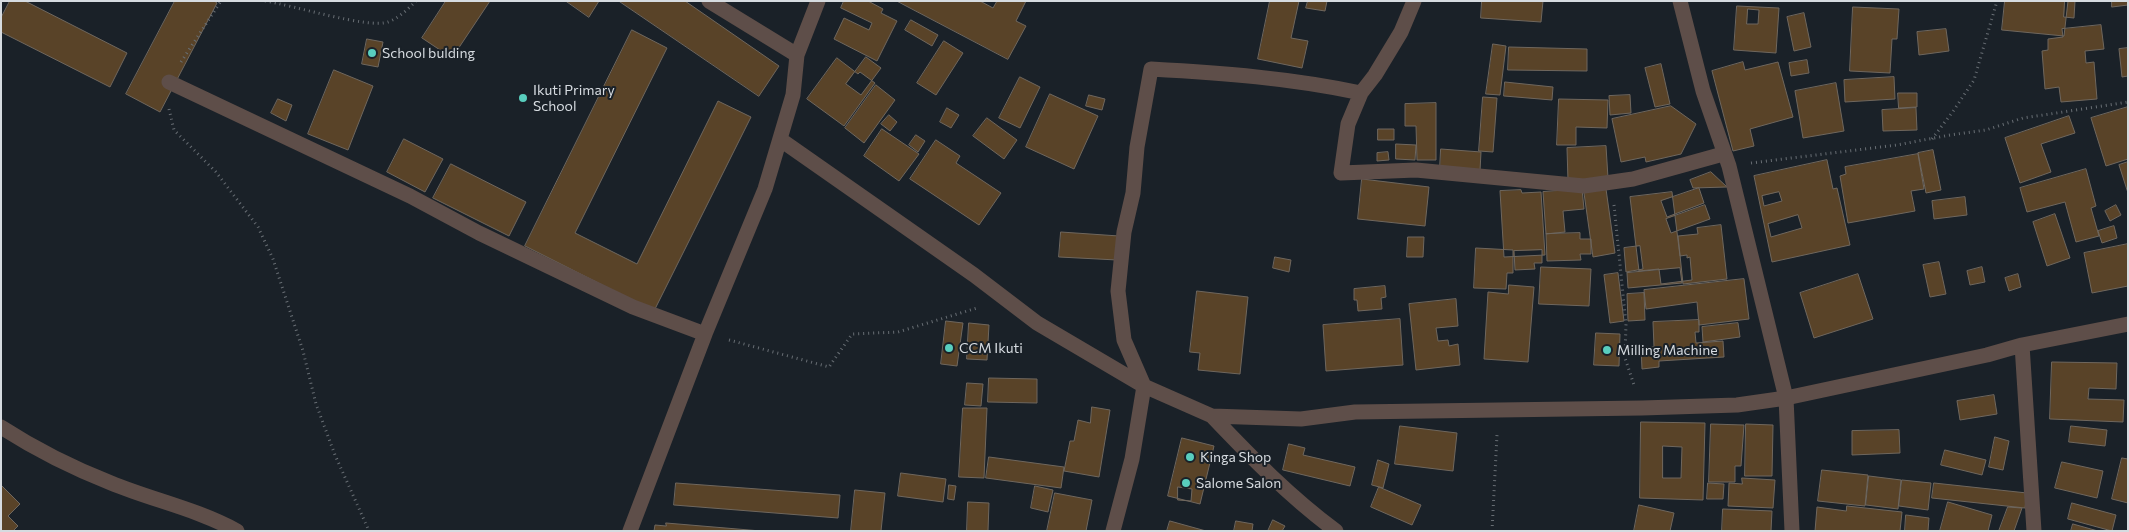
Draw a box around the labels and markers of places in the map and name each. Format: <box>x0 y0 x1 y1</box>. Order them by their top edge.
place label: School bulding <box>382 45 475 61</box>
marker: School bulding <box>366 47 378 59</box>
place label: Ikuti Primary School <box>533 82 615 114</box>
marker: Ikuti Primary School <box>517 92 529 104</box>
place label: CCM Ikuti <box>959 340 1023 356</box>
marker: CCM Ikuti <box>943 342 955 354</box>
place label: Milling Machine <box>1617 342 1718 358</box>
marker: Milling Machine <box>1601 344 1613 356</box>
place label: Kinga Shop <box>1200 449 1271 465</box>
marker: Kinga Shop <box>1184 451 1196 463</box>
place label: Salome Salon <box>1196 475 1281 491</box>
marker: Salome Salon <box>1180 477 1192 489</box>

